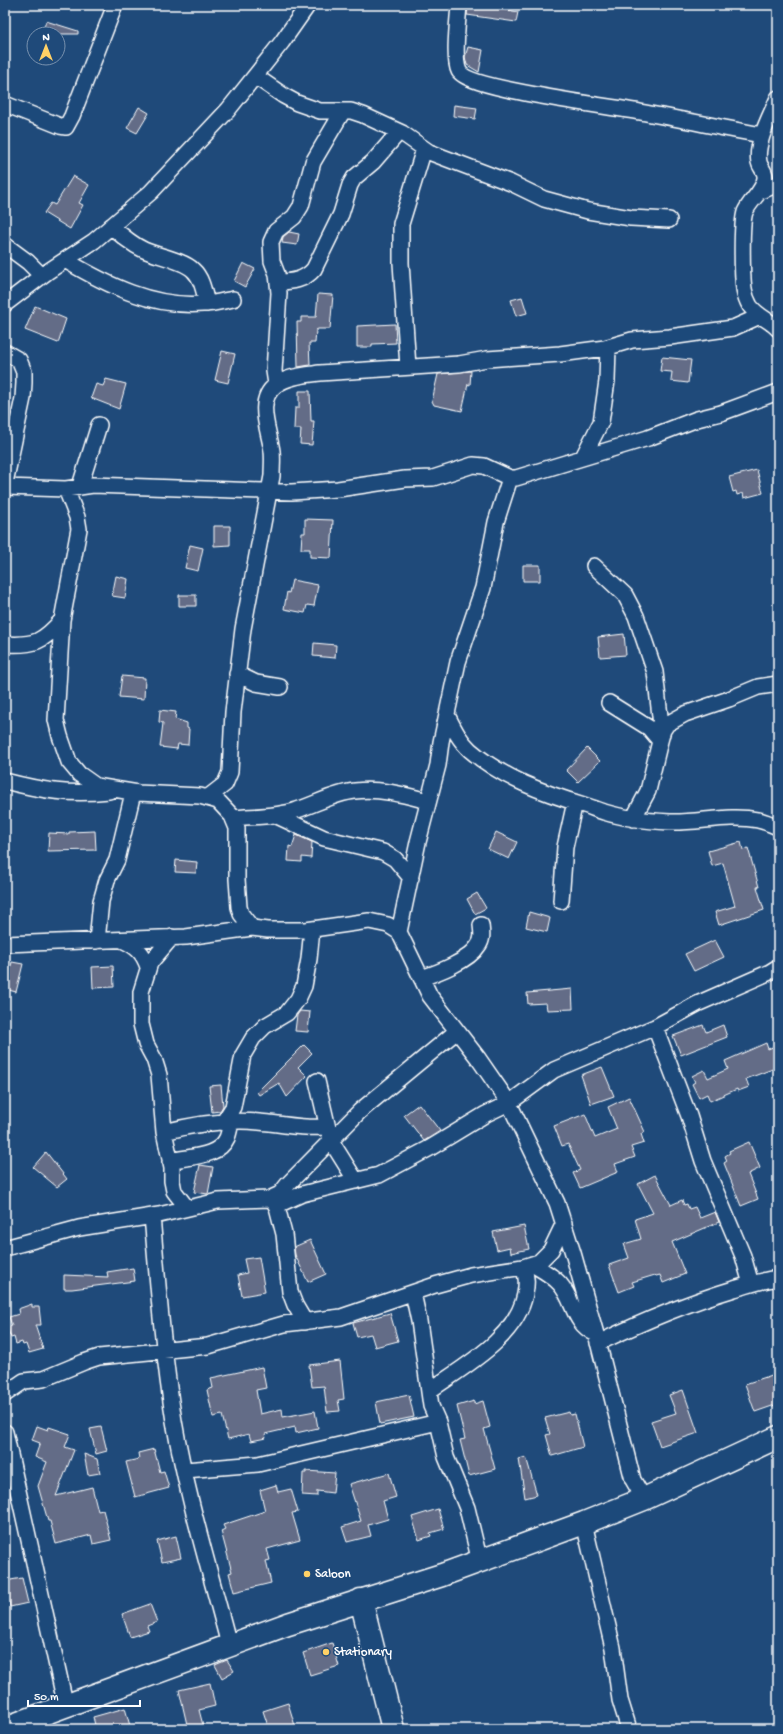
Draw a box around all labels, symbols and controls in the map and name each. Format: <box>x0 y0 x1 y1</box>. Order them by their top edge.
north arrow <box>26 26 66 66</box>
text: N <box>42 32 50 44</box>
place label: Saloon <box>315 1567 352 1582</box>
marker: Saloon <box>302 1569 312 1579</box>
place label: Stationary <box>334 1645 392 1660</box>
marker: Stationary <box>321 1647 331 1657</box>
scale bar <box>28 1682 140 1708</box>
text: 50 m <box>34 1691 59 1705</box>

